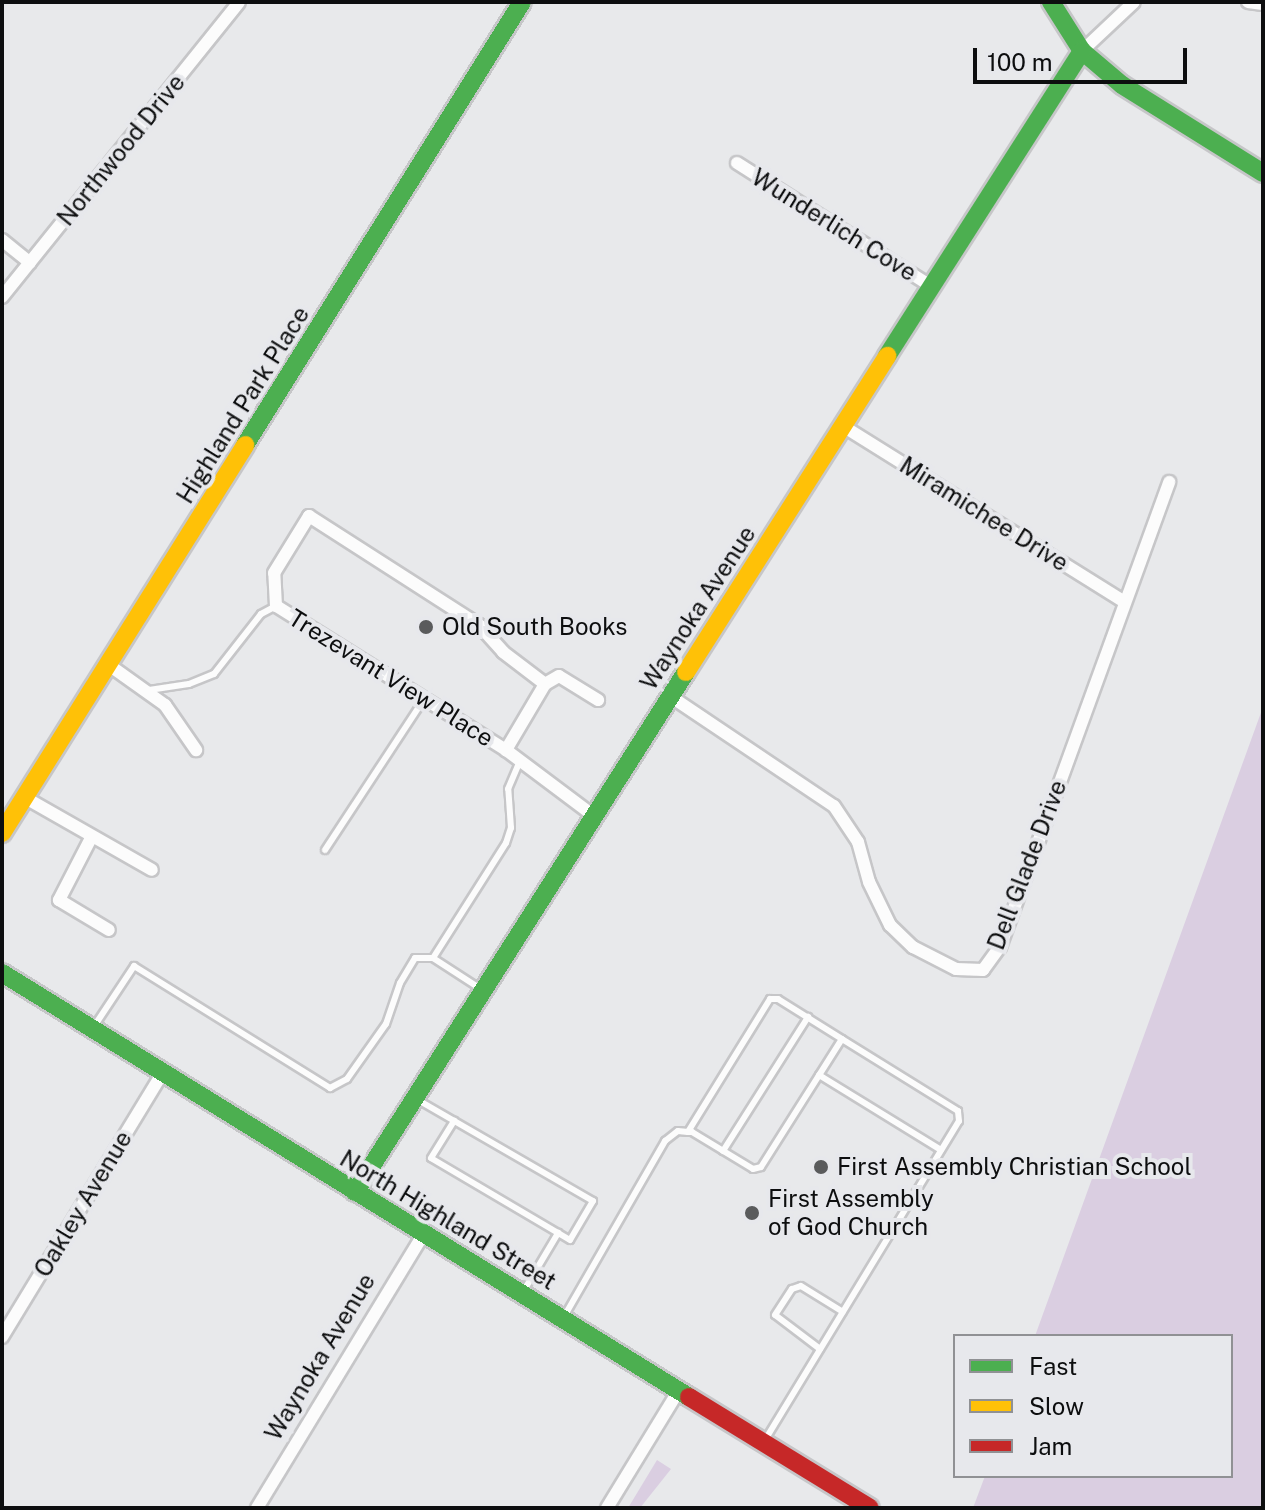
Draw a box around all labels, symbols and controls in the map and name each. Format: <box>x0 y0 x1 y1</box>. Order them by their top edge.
scale bar <box>977 32 1191 82</box>
text: 100 m <box>987 48 1053 76</box>
street label: Northwood Drive <box>51 68 191 232</box>
street label: Wunderlich Cove <box>746 163 922 287</box>
street label: Highland Park Place <box>171 301 315 509</box>
street label: Miramichee Drive <box>894 451 1074 577</box>
street label: Waynoka Avenue <box>634 521 762 695</box>
street label: Trezevant View Place <box>283 603 499 753</box>
place label: Old South Books <box>442 613 627 641</box>
marker: Old South Books <box>417 618 435 636</box>
street label: Dell Glade Drive <box>981 776 1073 954</box>
street label: Oakley Avenue <box>28 1126 138 1282</box>
street label: North Highland Street <box>335 1144 561 1296</box>
place label: First Assembly Christian School <box>837 1153 1192 1181</box>
marker: First Assembly Christian School <box>812 1158 830 1176</box>
place label: First Assembly of God Church <box>768 1185 934 1241</box>
marker: First Assembly of God Church <box>743 1204 761 1222</box>
street label: Waynoka Avenue <box>259 1268 381 1446</box>
legend <box>953 1334 1233 1478</box>
text: Fast <box>1029 1352 1077 1380</box>
text: Slow <box>1029 1392 1084 1420</box>
text: Jam <box>1029 1432 1072 1460</box>

